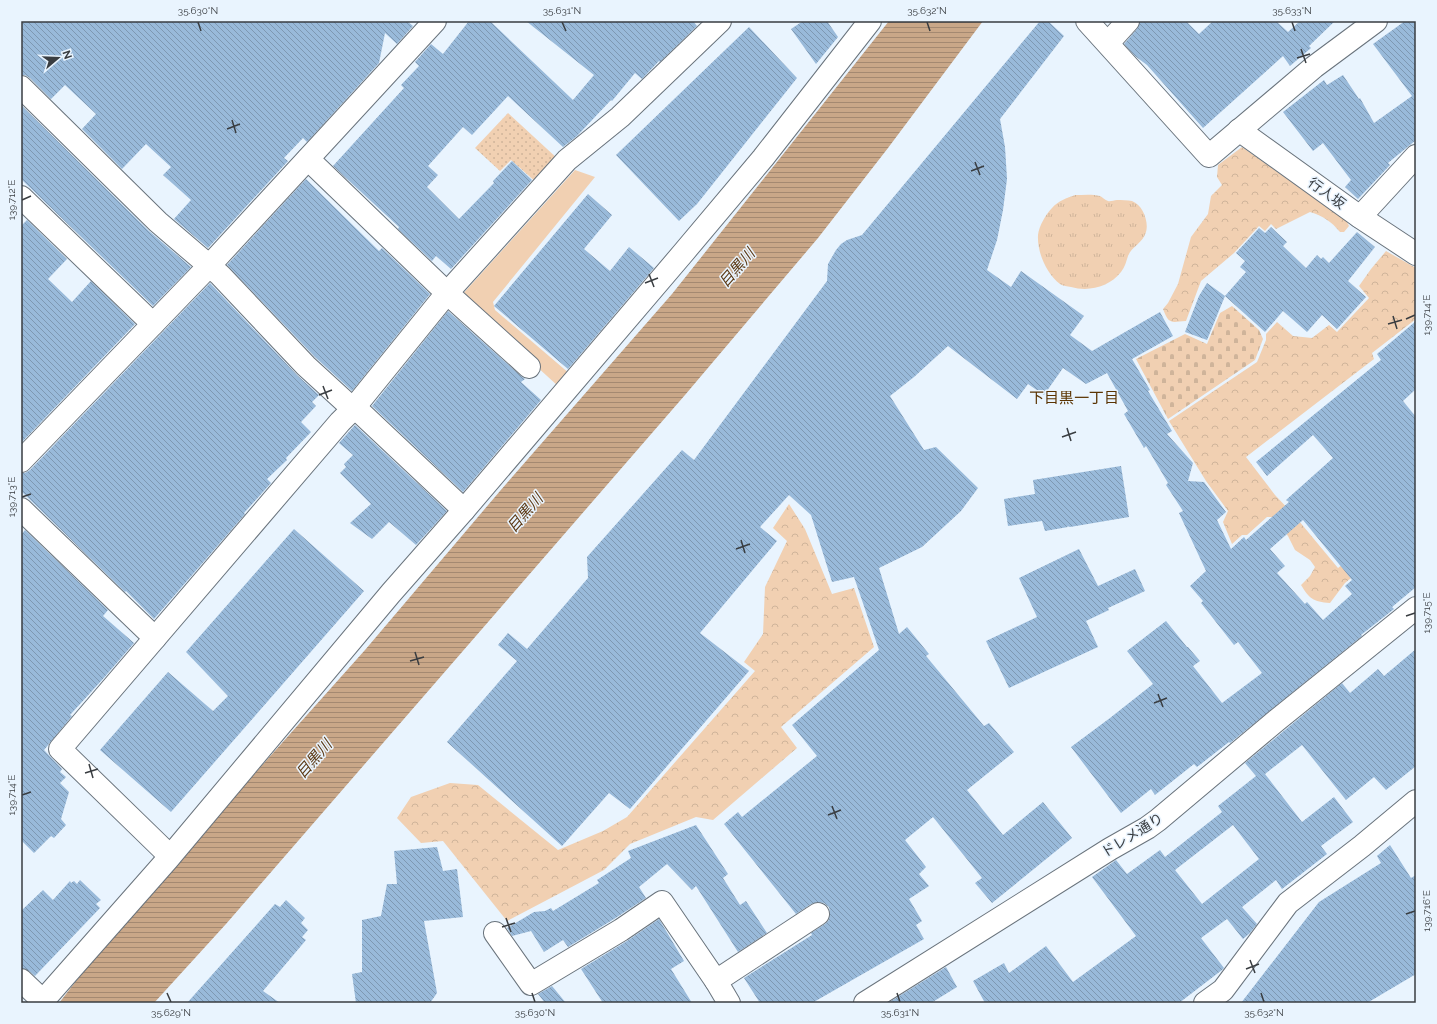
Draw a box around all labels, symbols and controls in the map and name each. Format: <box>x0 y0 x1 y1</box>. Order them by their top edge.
text: 35.630°N <box>178 5 218 16</box>
text: 35.631°N <box>543 5 581 16</box>
text: 35.632°N <box>907 5 947 16</box>
text: 35.633°N <box>1272 5 1312 16</box>
north arrow <box>38 38 78 78</box>
text: N <box>59 49 74 61</box>
street label: 行人坂 <box>1305 174 1349 212</box>
text: 139.712°E <box>6 180 17 220</box>
water label: 目黒川 <box>715 244 760 291</box>
text: 139.714°E <box>1421 295 1432 335</box>
district label: 下目黒一丁目 <box>1029 389 1119 407</box>
text: 139.713°E <box>6 477 17 517</box>
water label: 目黒川 <box>503 489 548 536</box>
text: 139.715°E <box>1421 593 1432 633</box>
water label: 目黒川 <box>292 735 337 782</box>
text: 139.714°E <box>6 775 17 815</box>
street label: ドレメ通り <box>1098 810 1166 860</box>
text: 139.716°E <box>1421 890 1432 932</box>
text: 35.629°N <box>151 1007 191 1018</box>
text: 35.630°N <box>515 1007 555 1018</box>
text: 35.631°N <box>881 1007 919 1018</box>
text: 35.632°N <box>1244 1007 1284 1018</box>

